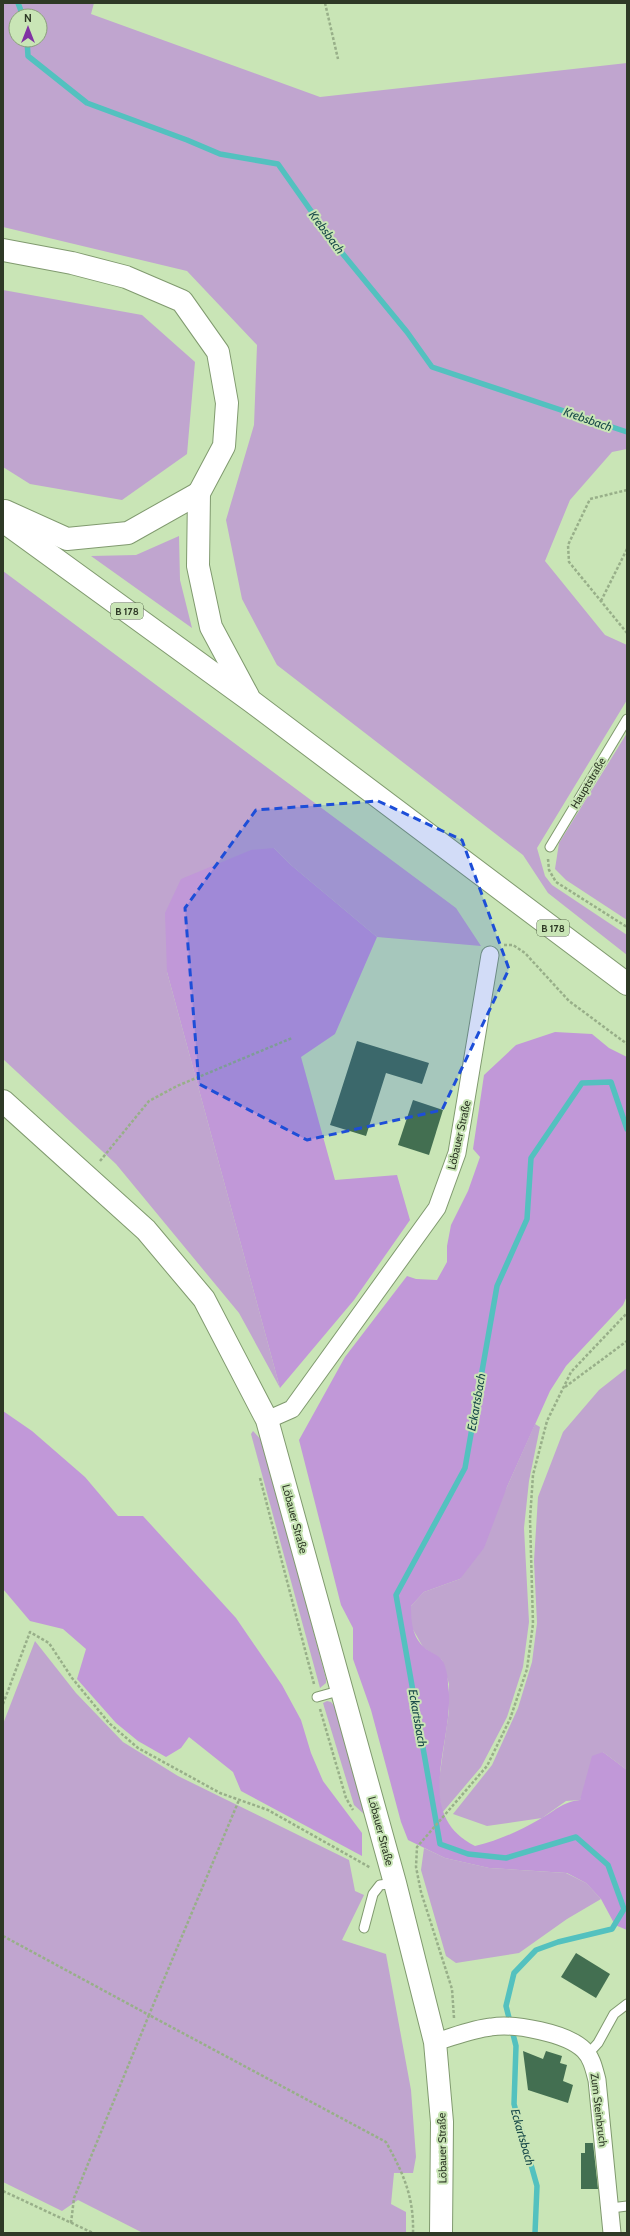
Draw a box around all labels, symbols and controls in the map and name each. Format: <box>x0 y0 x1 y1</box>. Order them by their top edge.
north arrow <box>8 8 48 48</box>
text: N <box>24 11 32 25</box>
water label: Krebsbach <box>306 207 348 257</box>
water label: Krebsbach <box>562 404 614 434</box>
road number: B 178 <box>111 603 143 619</box>
street label: Hauptstraße <box>567 755 609 811</box>
road number: B 178 <box>537 920 569 936</box>
street label: Löbauer Straße <box>444 1099 474 1171</box>
water label: Eckartsbach <box>464 1372 488 1432</box>
street label: Löbauer Straße <box>279 1483 311 1555</box>
water label: Eckartsbach <box>406 1688 430 1748</box>
street label: Löbauer Straße <box>365 1795 397 1867</box>
street label: Zum Steinbruch <box>588 2072 610 2148</box>
water label: Eckartsbach <box>508 2107 538 2167</box>
street label: Löbauer Straße <box>434 2112 450 2183</box>

